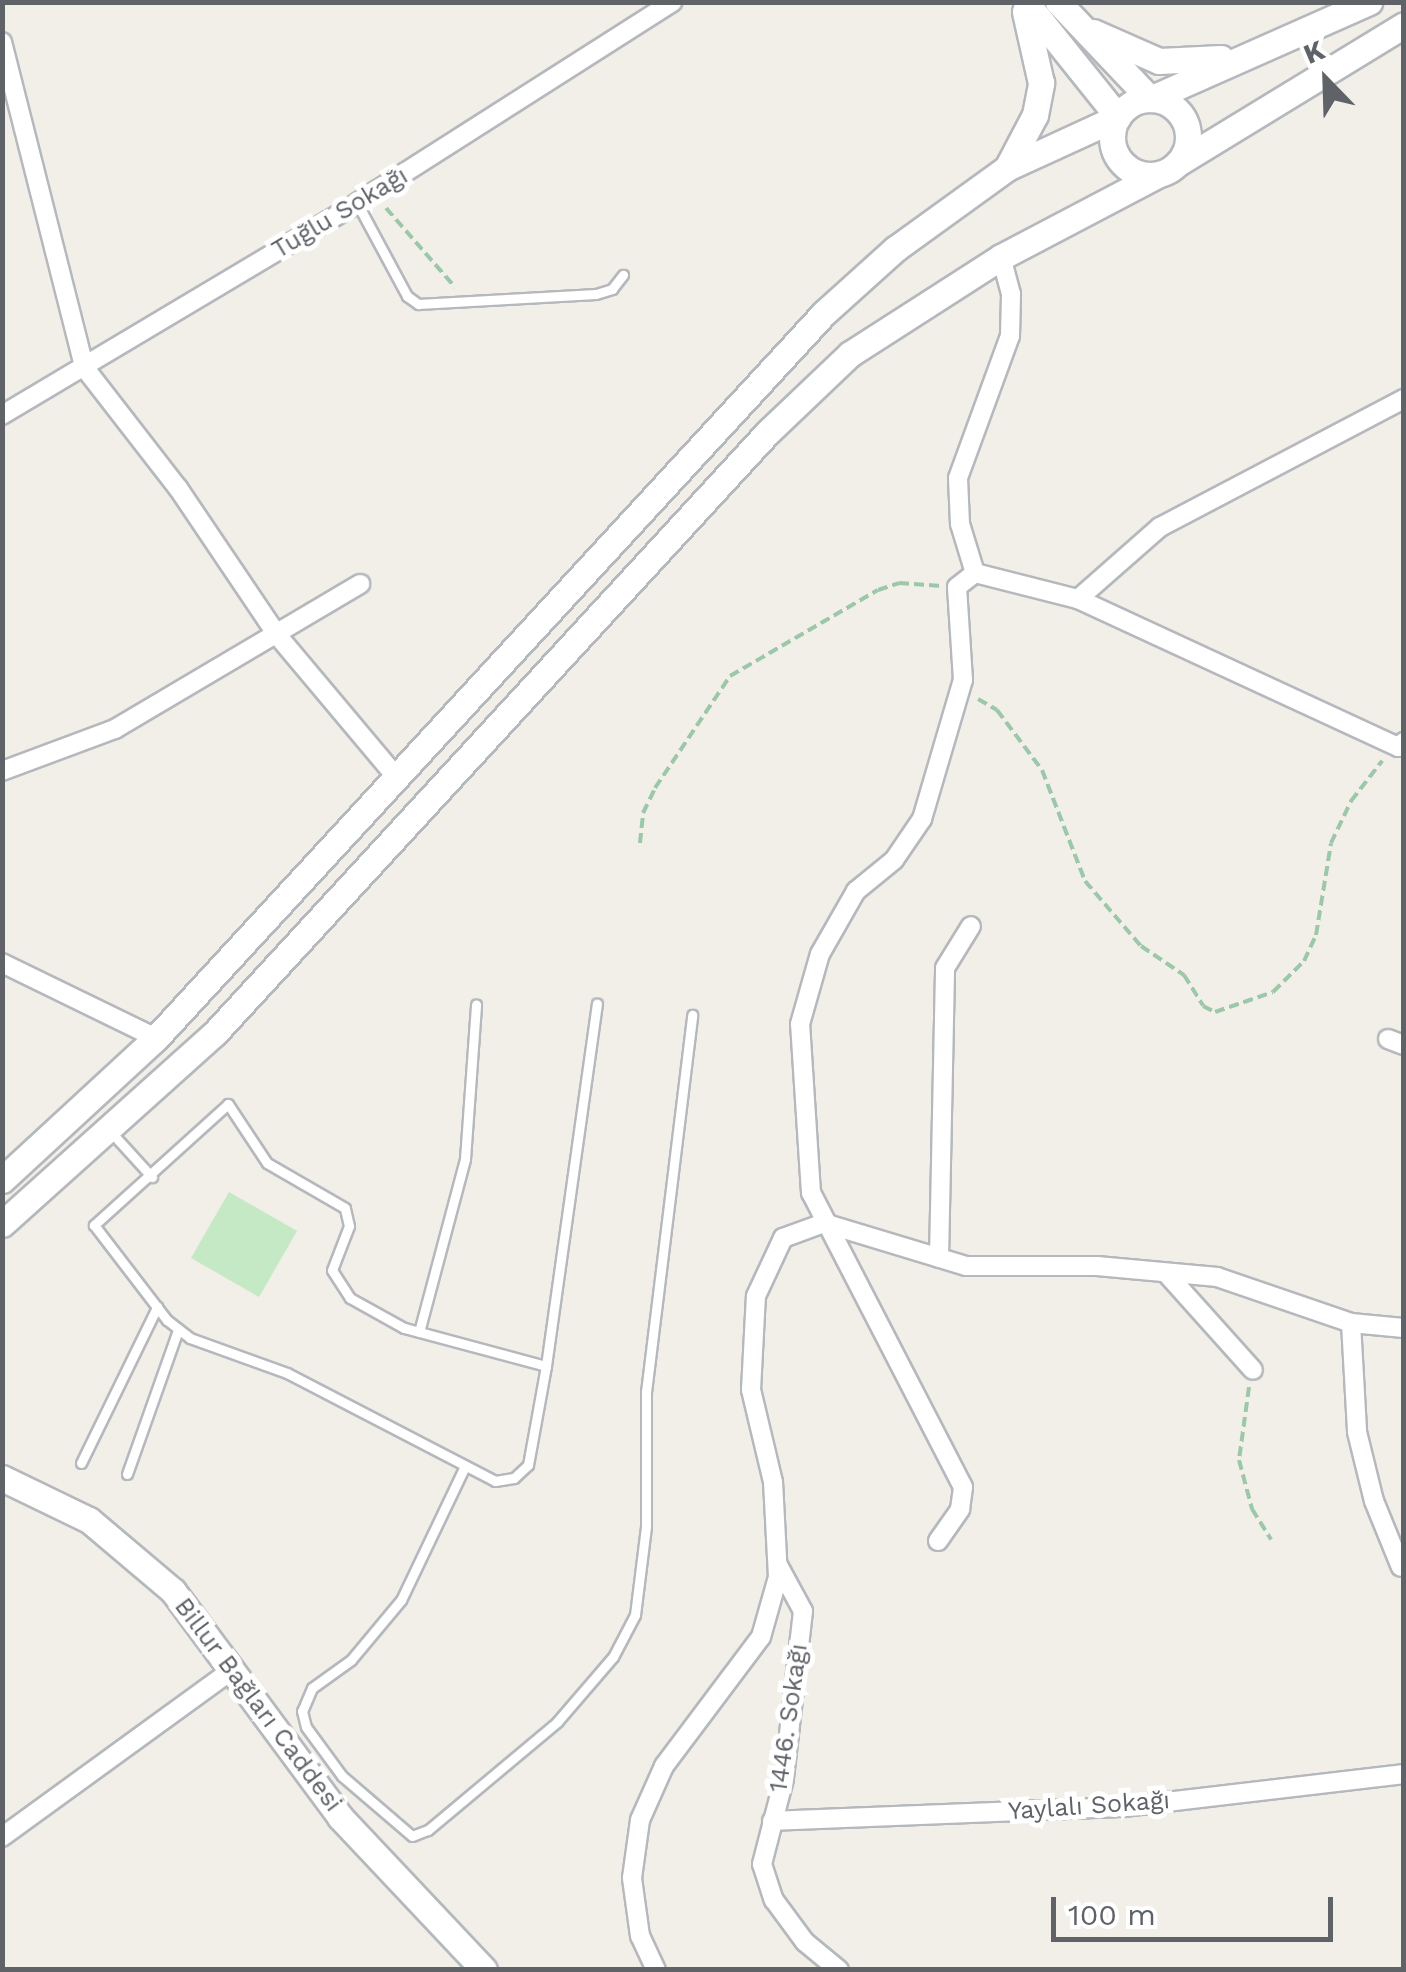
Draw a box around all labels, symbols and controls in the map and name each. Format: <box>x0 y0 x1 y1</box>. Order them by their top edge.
north arrow <box>1276 30 1376 130</box>
text: K <box>1299 33 1329 71</box>
street label: Tuğlu Sokağı <box>267 161 413 265</box>
street label: Billur Bağları Caddesi <box>168 1592 348 1818</box>
street label: 1446. Sokağı <box>764 1642 814 1794</box>
street label: Yaylalı Sokağı <box>1007 1785 1171 1827</box>
scale bar <box>1056 1877 1338 1939</box>
text: 100 m <box>1068 1897 1156 1932</box>

